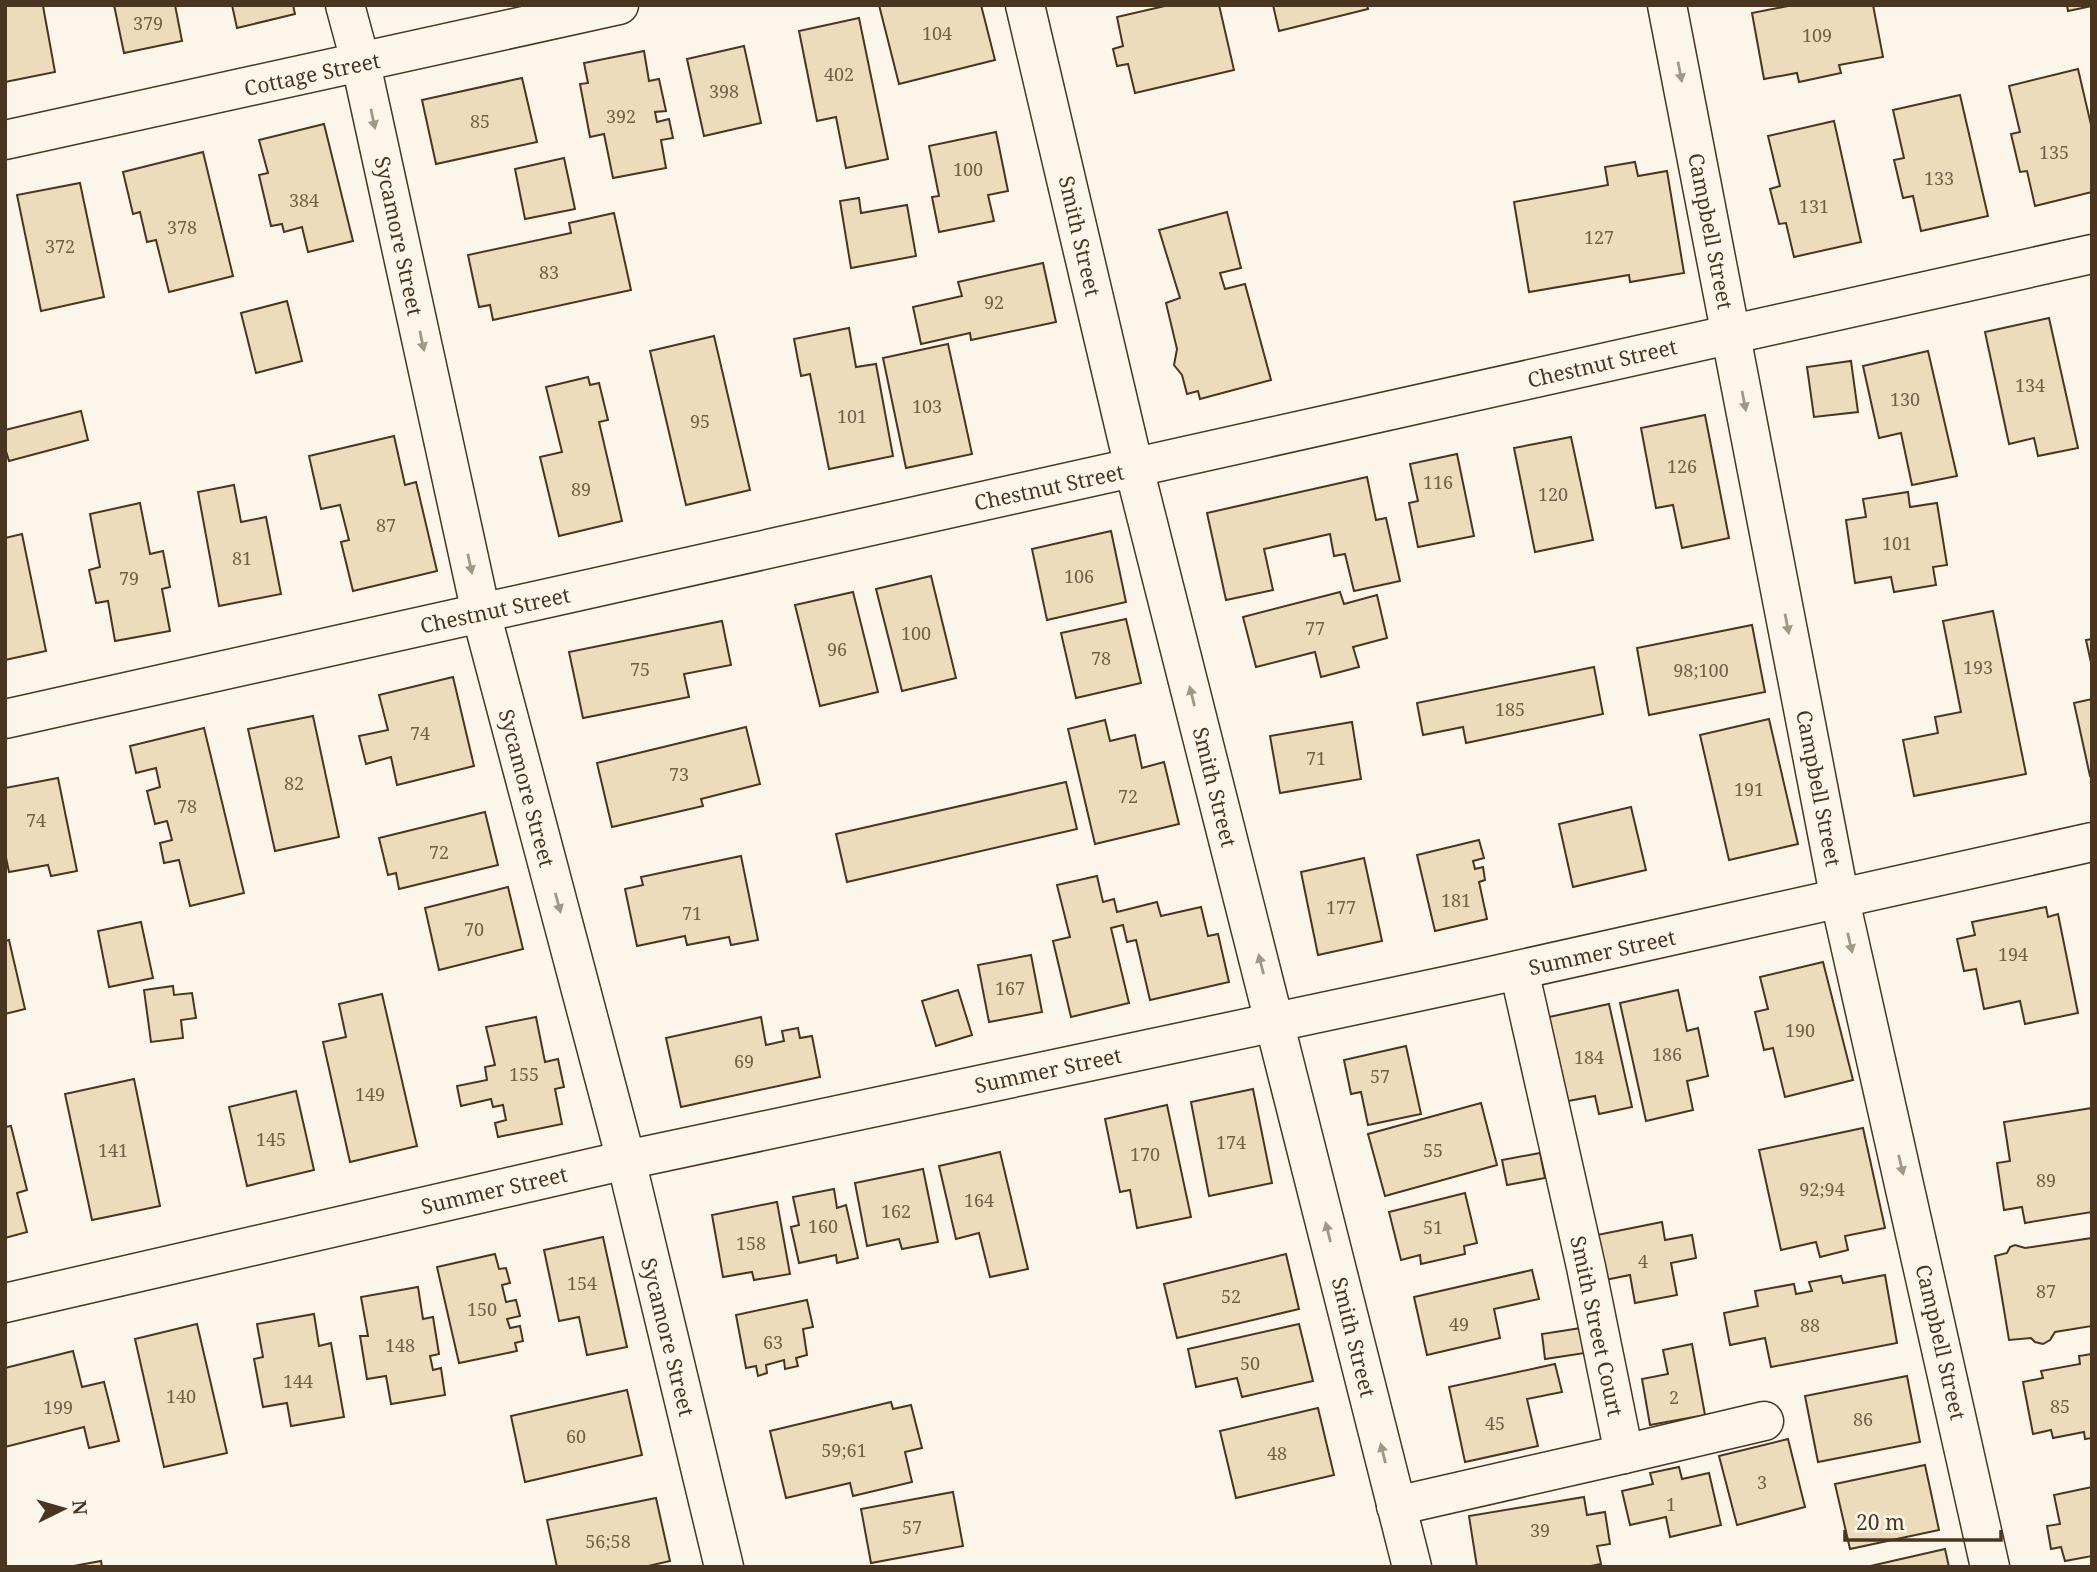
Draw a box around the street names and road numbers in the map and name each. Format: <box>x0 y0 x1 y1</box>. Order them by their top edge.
street label: Cottage Street <box>242 46 382 102</box>
street label: Campbell Street <box>1682 150 1740 312</box>
street label: Sycamore Street <box>368 154 430 318</box>
street label: Smith Street <box>1053 173 1107 299</box>
street label: Chestnut Street <box>1524 332 1680 394</box>
street label: Chestnut Street <box>971 457 1127 517</box>
street label: Chestnut Street <box>417 580 573 640</box>
street label: Sycamore Street <box>492 706 562 870</box>
street label: Campbell Street <box>1790 707 1848 869</box>
street label: Smith Street <box>1187 724 1243 850</box>
street label: Summer Street <box>1526 923 1678 981</box>
street label: Summer Street <box>972 1041 1124 1099</box>
street label: Summer Street <box>418 1160 570 1220</box>
street label: Smith Street Court <box>1564 1233 1630 1419</box>
street label: Sycamore Street <box>635 1255 701 1419</box>
street label: Campbell Street <box>1910 1262 1972 1422</box>
street label: Smith Street <box>1326 1274 1382 1400</box>

